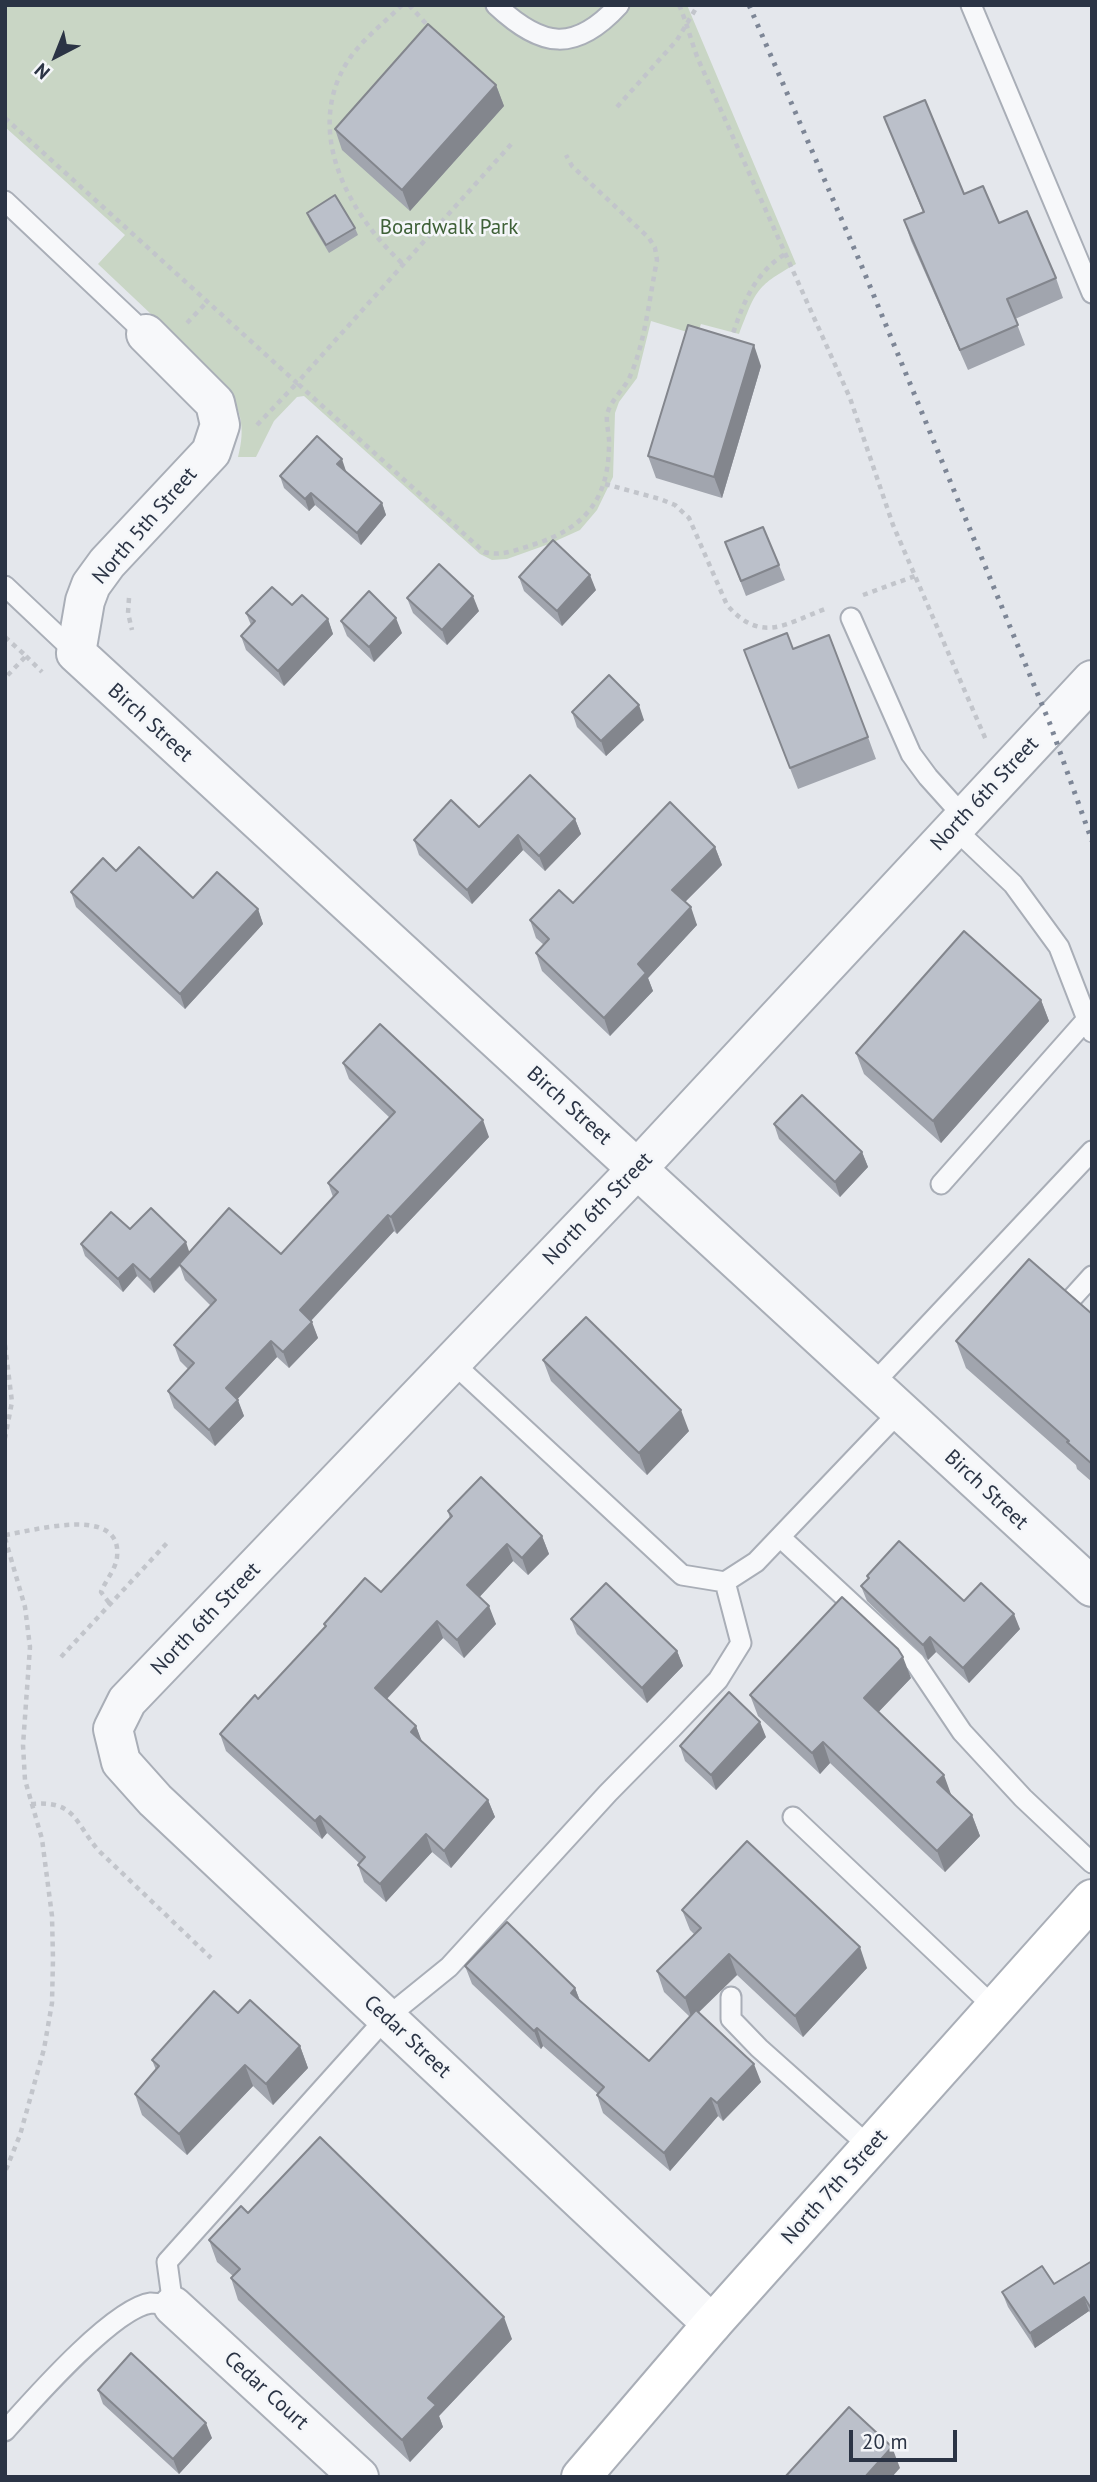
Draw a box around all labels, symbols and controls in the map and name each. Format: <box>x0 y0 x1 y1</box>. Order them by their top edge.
north arrow <box>21 21 91 91</box>
text: N <box>29 59 55 85</box>
park label: Boardwalk Park <box>380 215 518 241</box>
street label: North 5th Street <box>87 462 203 590</box>
street label: Birch Street <box>102 678 198 768</box>
street label: North 6th Street <box>926 732 1044 856</box>
street label: Birch Street <box>521 1061 617 1151</box>
street label: North 6th Street <box>538 1147 658 1271</box>
street label: Birch Street <box>939 1445 1033 1535</box>
street label: North 6th Street <box>146 1557 266 1681</box>
street label: Cedar Street <box>358 1990 456 2084</box>
street label: North 7th Street <box>777 2124 893 2250</box>
street label: Cedar Court <box>219 2346 313 2436</box>
scale bar <box>852 2416 960 2460</box>
text: 20 m <box>862 2428 908 2455</box>

